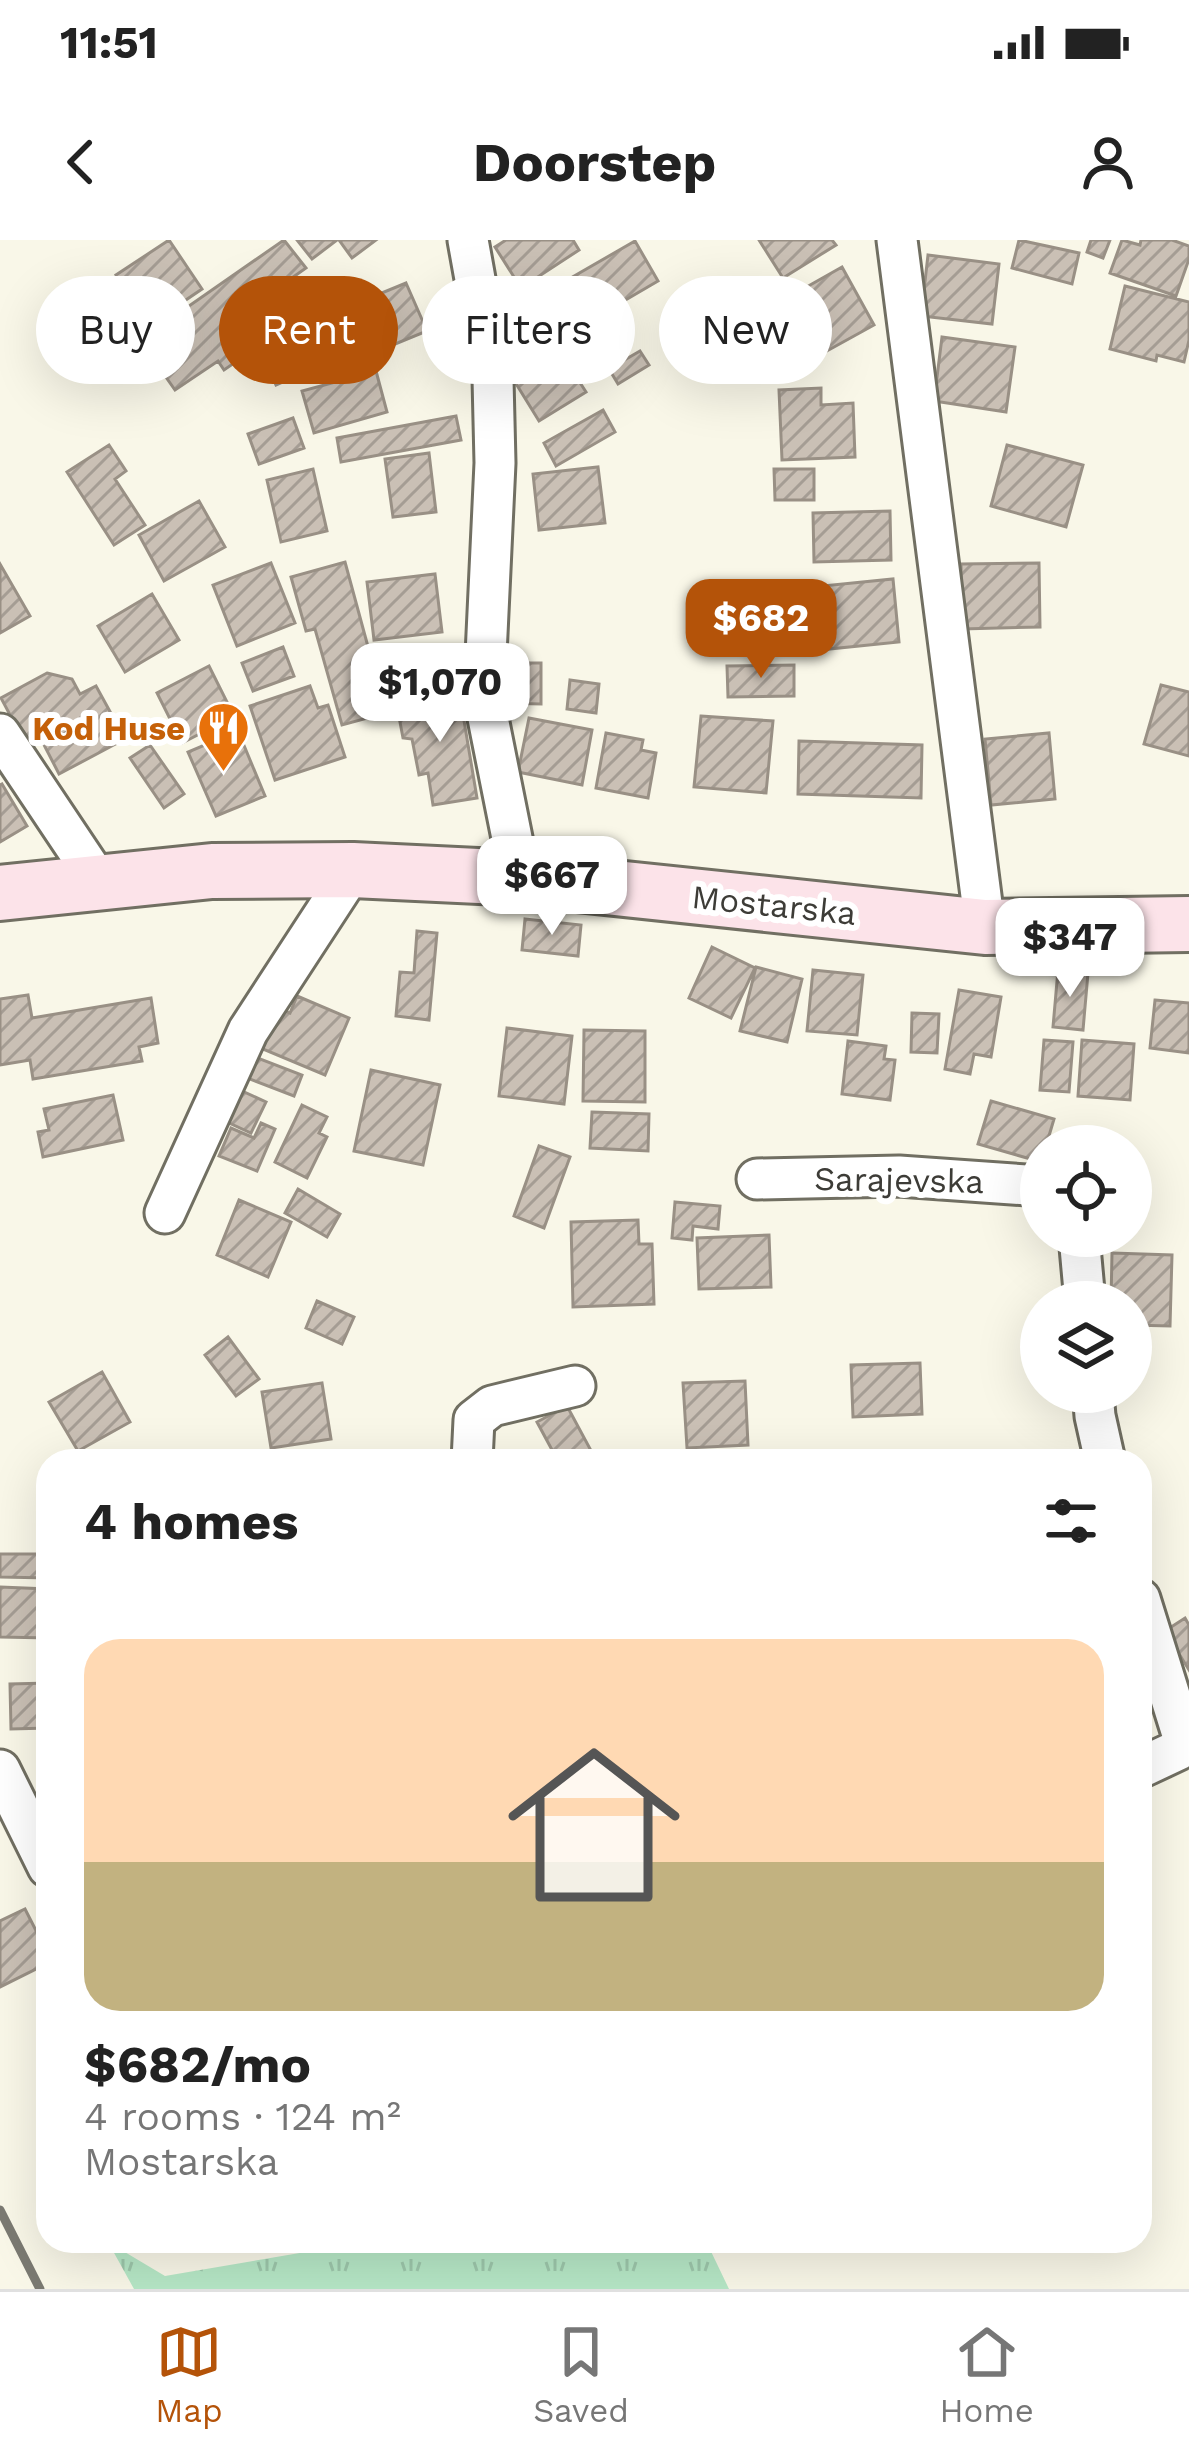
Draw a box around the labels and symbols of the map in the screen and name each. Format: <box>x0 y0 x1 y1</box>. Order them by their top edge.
pin: $682 <box>690 579 832 681</box>
pin: $1,070 <box>342 643 538 745</box>
restaurant icon: Kod Huse <box>196 700 252 774</box>
place label: Kod Huse <box>32 709 185 748</box>
pin: $667 <box>481 836 623 938</box>
street label: Mostarska <box>690 877 858 933</box>
pin: $347 <box>999 898 1141 1000</box>
street label: Sarajevska <box>814 1159 984 1201</box>

